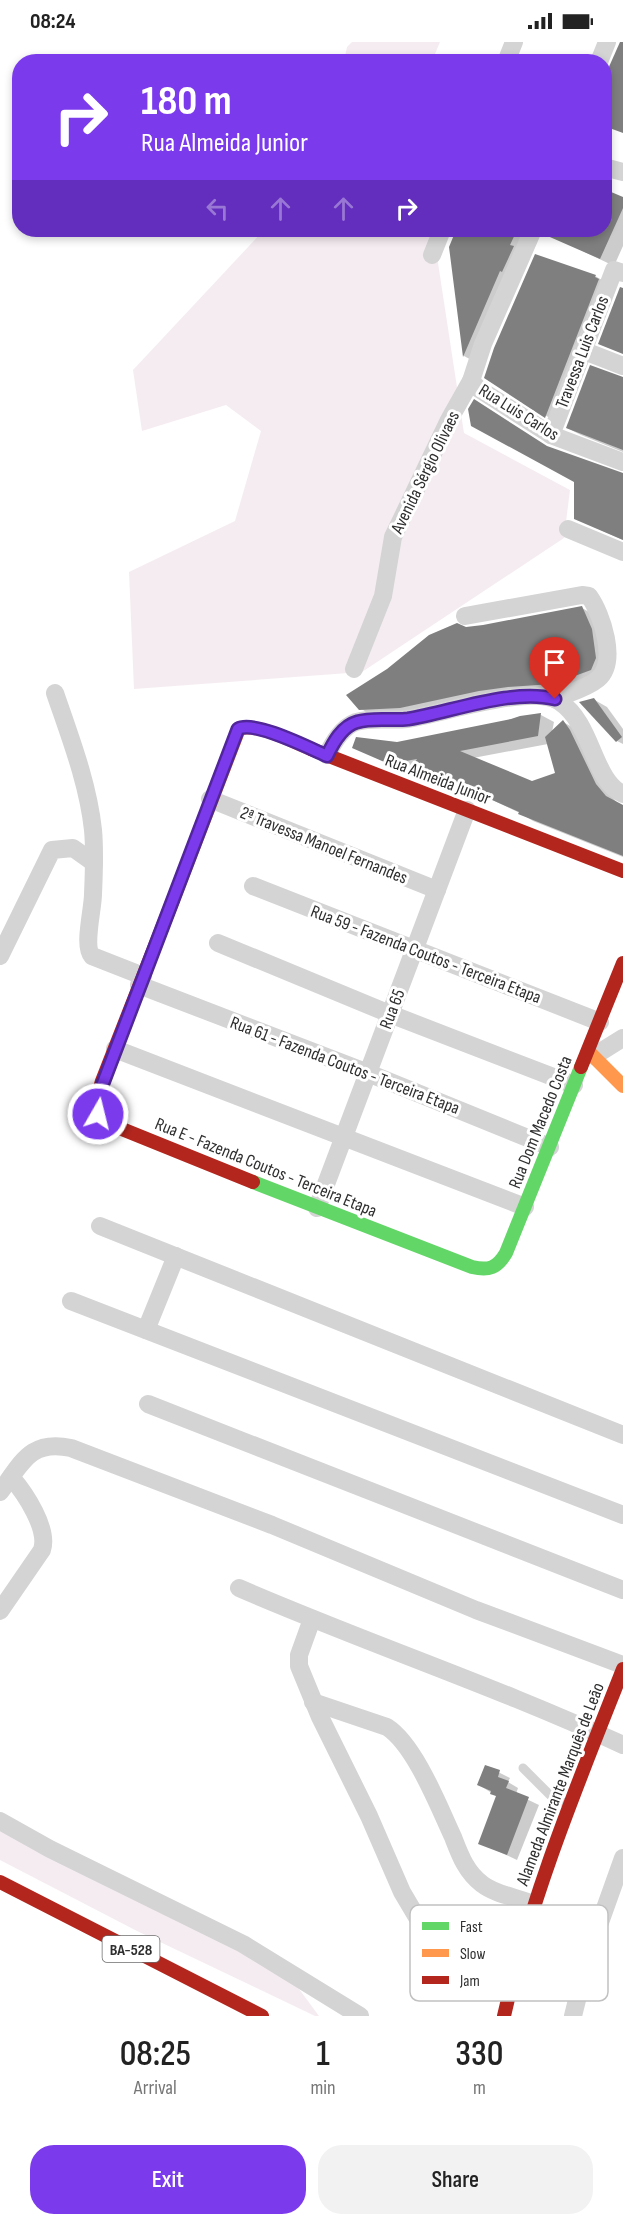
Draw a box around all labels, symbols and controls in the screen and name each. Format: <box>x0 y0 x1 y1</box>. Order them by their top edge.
text: 08:24 <box>30 8 76 35</box>
text: 180 m <box>141 76 232 127</box>
icon: right <box>42 78 120 156</box>
text: Rua Almeida Junior <box>141 127 308 159</box>
icon: left <box>201 192 234 225</box>
icon: ahead <box>264 192 297 225</box>
icon: ahead <box>327 192 360 225</box>
icon: right <box>390 192 423 225</box>
street label: Travessa Luis Carlos <box>551 293 614 411</box>
street label: Rua Luis Carlos <box>475 380 563 445</box>
street label: Avenida Sérgio Olivaes <box>386 408 464 538</box>
pin <box>529 637 580 699</box>
icon: arrive <box>538 646 571 679</box>
street label: Rua Almeida Junior <box>382 750 494 809</box>
street label: 2ª Travessa Manoel Fernandes <box>237 802 411 889</box>
street label: Rua 59 - Fazenda Coutos - Terceira Etapa <box>308 901 544 1008</box>
street label: Rua 65 <box>375 986 410 1032</box>
street label: Rua 61 - Fazenda Coutos - Terceira Etapa <box>227 1012 463 1119</box>
street label: Rua Dom Macedo Costa <box>504 1053 577 1192</box>
position arrow <box>66 1082 130 1146</box>
street label: Rua E - Fazenda Coutos - Terceira Etapa <box>152 1113 380 1222</box>
street label: Alameda Almirante Marquês de Leão <box>512 1680 609 1889</box>
legend <box>410 1905 608 2001</box>
text: Fast <box>460 1918 483 1937</box>
road number: BA-528 <box>102 1936 160 1962</box>
text: Slow <box>460 1945 485 1964</box>
text: Jam <box>459 1972 480 1991</box>
text: 08:25 <box>120 2033 191 2076</box>
text: 1 <box>316 2033 330 2076</box>
text: 330 <box>455 2033 503 2076</box>
text: Arrival <box>134 2076 177 2100</box>
text: min <box>311 2076 336 2100</box>
text: m <box>473 2076 486 2100</box>
button: Exit <box>30 2145 306 2214</box>
button: Share <box>318 2145 593 2214</box>

